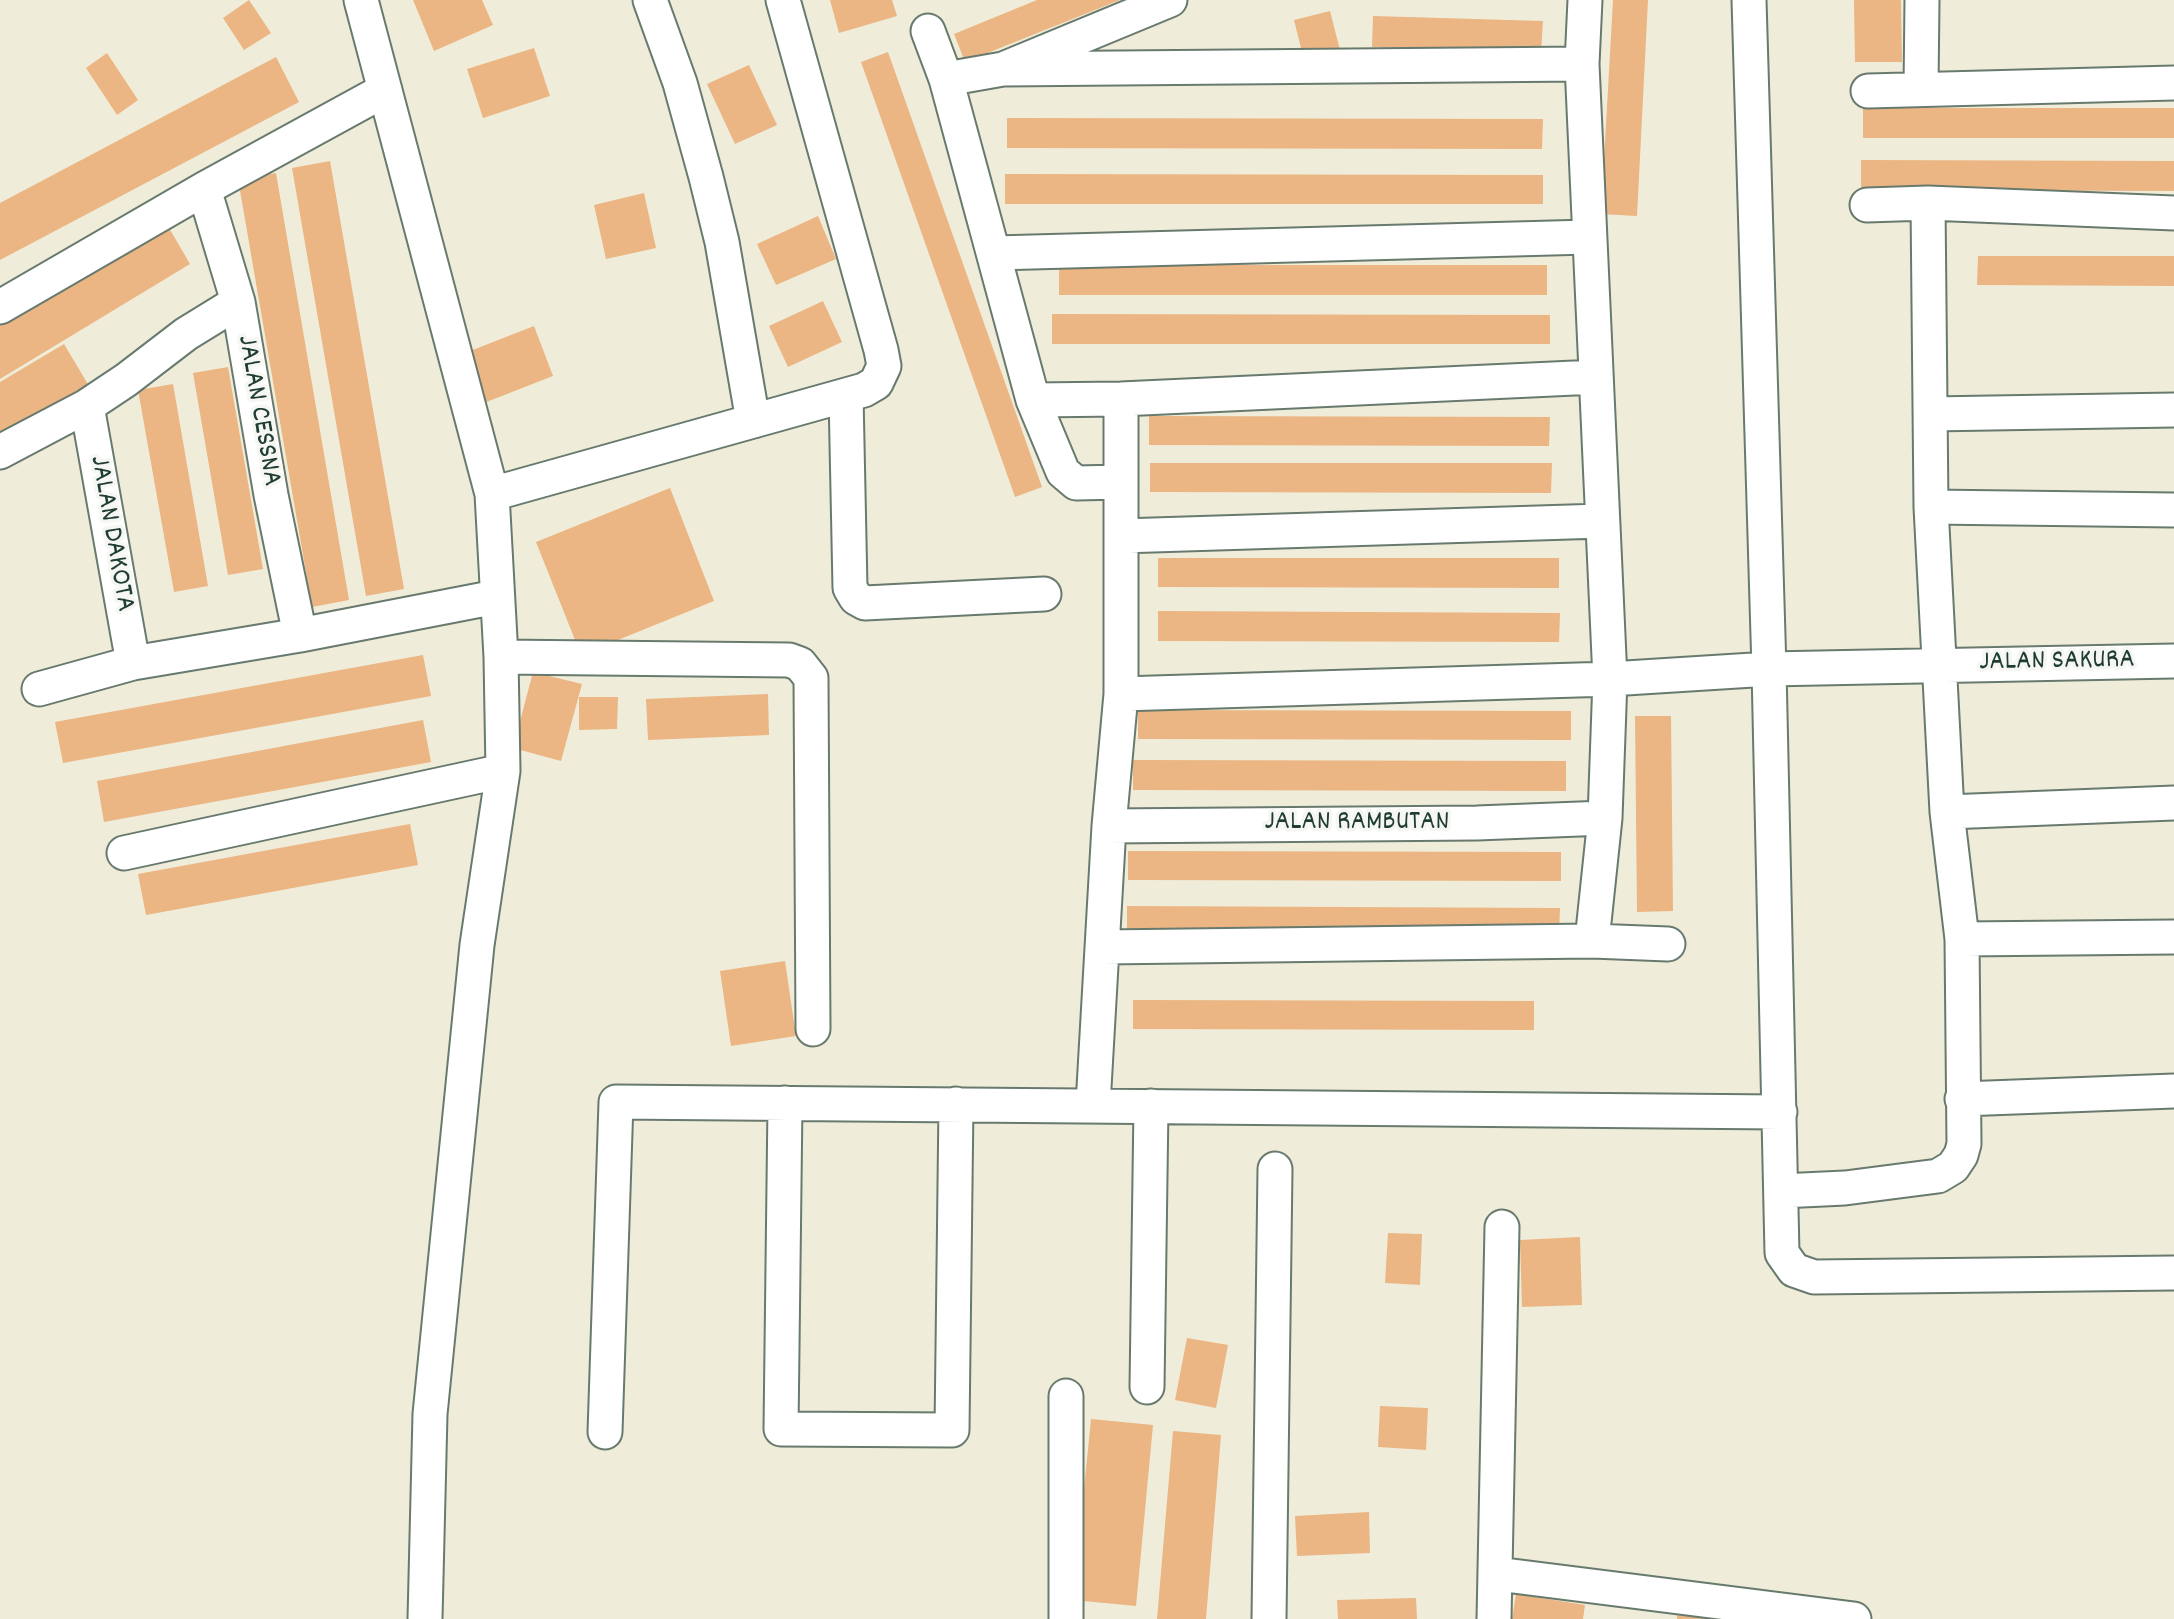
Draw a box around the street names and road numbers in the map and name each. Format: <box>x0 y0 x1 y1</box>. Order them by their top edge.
street label: JALAN CESSNA <box>227 333 287 489</box>
street label: JALAN DAKOTA <box>80 453 140 615</box>
street label: JALAN SAKURA <box>1979 645 2135 681</box>
street label: JALAN RAMBUTAN <box>1265 807 1449 841</box>

